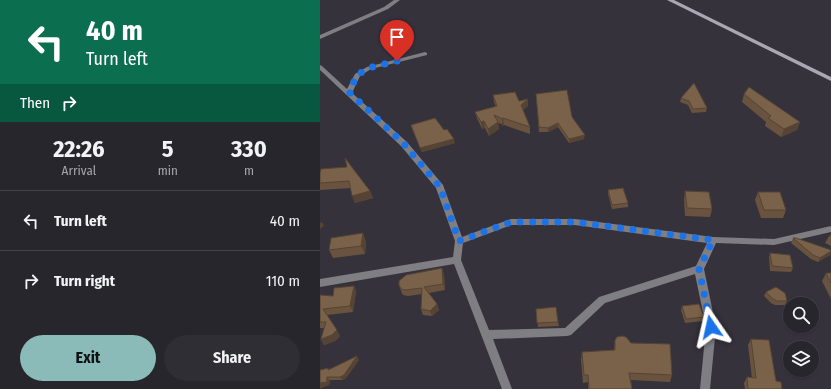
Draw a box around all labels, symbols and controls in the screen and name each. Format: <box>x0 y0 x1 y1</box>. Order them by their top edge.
text: 40 m <box>86 14 143 47</box>
icon: left <box>20 16 72 68</box>
pin <box>380 20 414 61</box>
icon: arrive <box>386 26 408 48</box>
text: Turn left <box>86 48 148 70</box>
icon: right <box>58 92 80 114</box>
text: Then <box>20 94 50 112</box>
text: 22:26 <box>53 135 105 163</box>
text: 5 <box>162 135 174 163</box>
text: 330 <box>231 135 267 163</box>
text: Arrival <box>62 163 96 178</box>
text: min <box>158 163 178 178</box>
text: m <box>244 163 254 178</box>
icon: left <box>20 210 42 232</box>
text: Turn left <box>54 212 107 230</box>
text: 40 m <box>270 212 300 230</box>
icon: right <box>20 270 42 292</box>
text: Turn right <box>54 272 115 290</box>
text: 110 m <box>266 272 300 290</box>
map controls <box>783 297 819 377</box>
button: search <box>783 297 819 333</box>
position arrow <box>690 306 732 348</box>
button: Exit <box>20 335 156 381</box>
button: Share <box>164 335 300 381</box>
button: layers <box>783 341 819 377</box>

